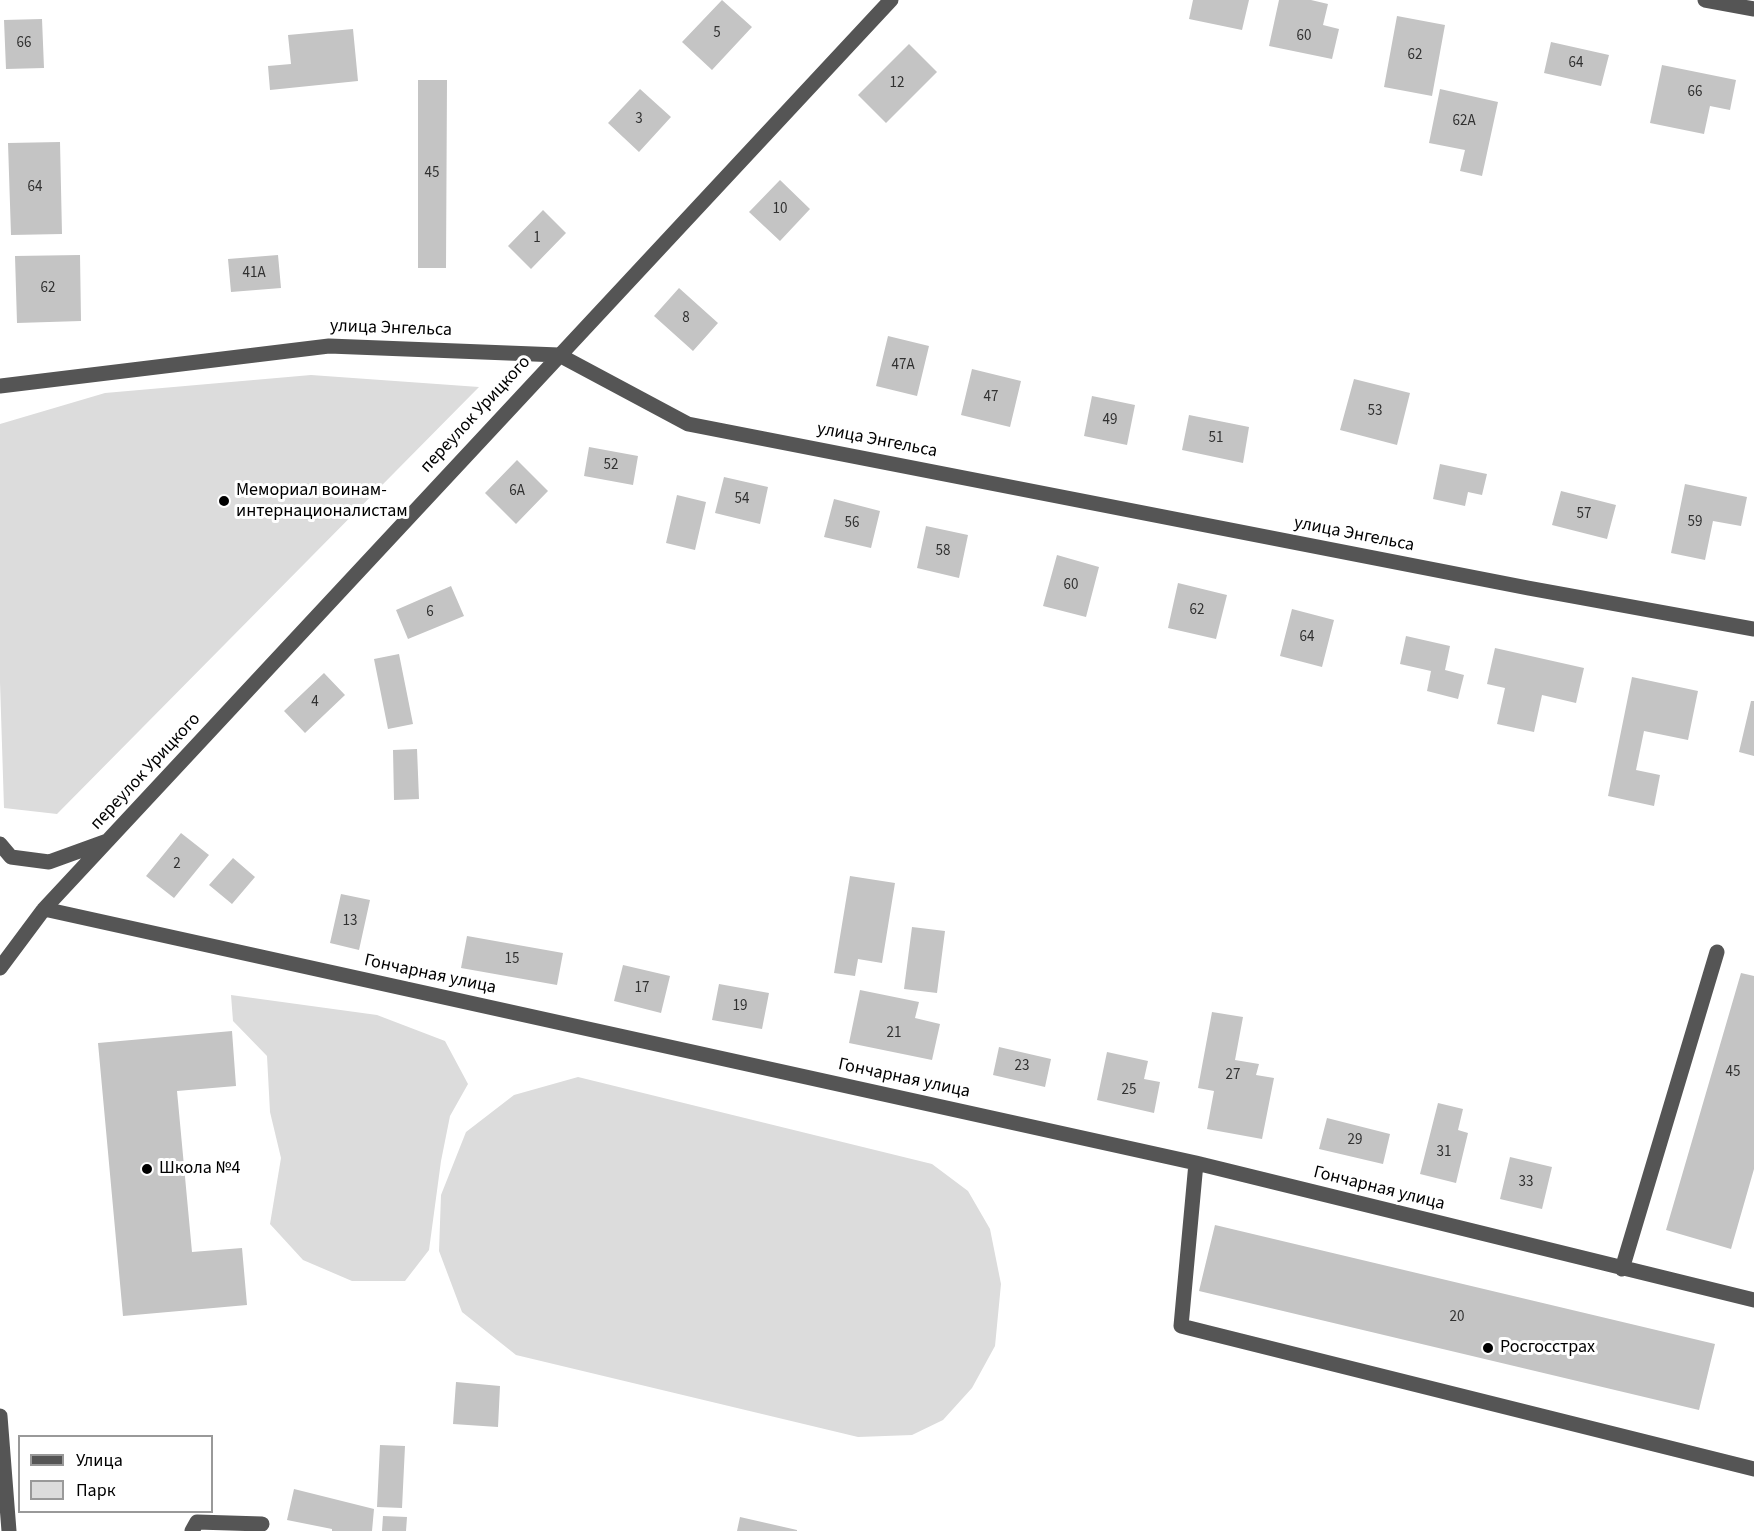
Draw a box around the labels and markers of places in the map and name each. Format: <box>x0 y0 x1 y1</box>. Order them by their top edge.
place label: Мемориал воинам- интернационалистам <box>236 480 408 522</box>
marker: Мемориал воинам- интернационалистам <box>217 494 231 508</box>
place label: Школа №4 <box>159 1158 240 1180</box>
marker: Школа №4 <box>140 1162 154 1176</box>
place label: Росгосстрах <box>1500 1337 1595 1359</box>
marker: Росгосстрах <box>1481 1341 1495 1355</box>

